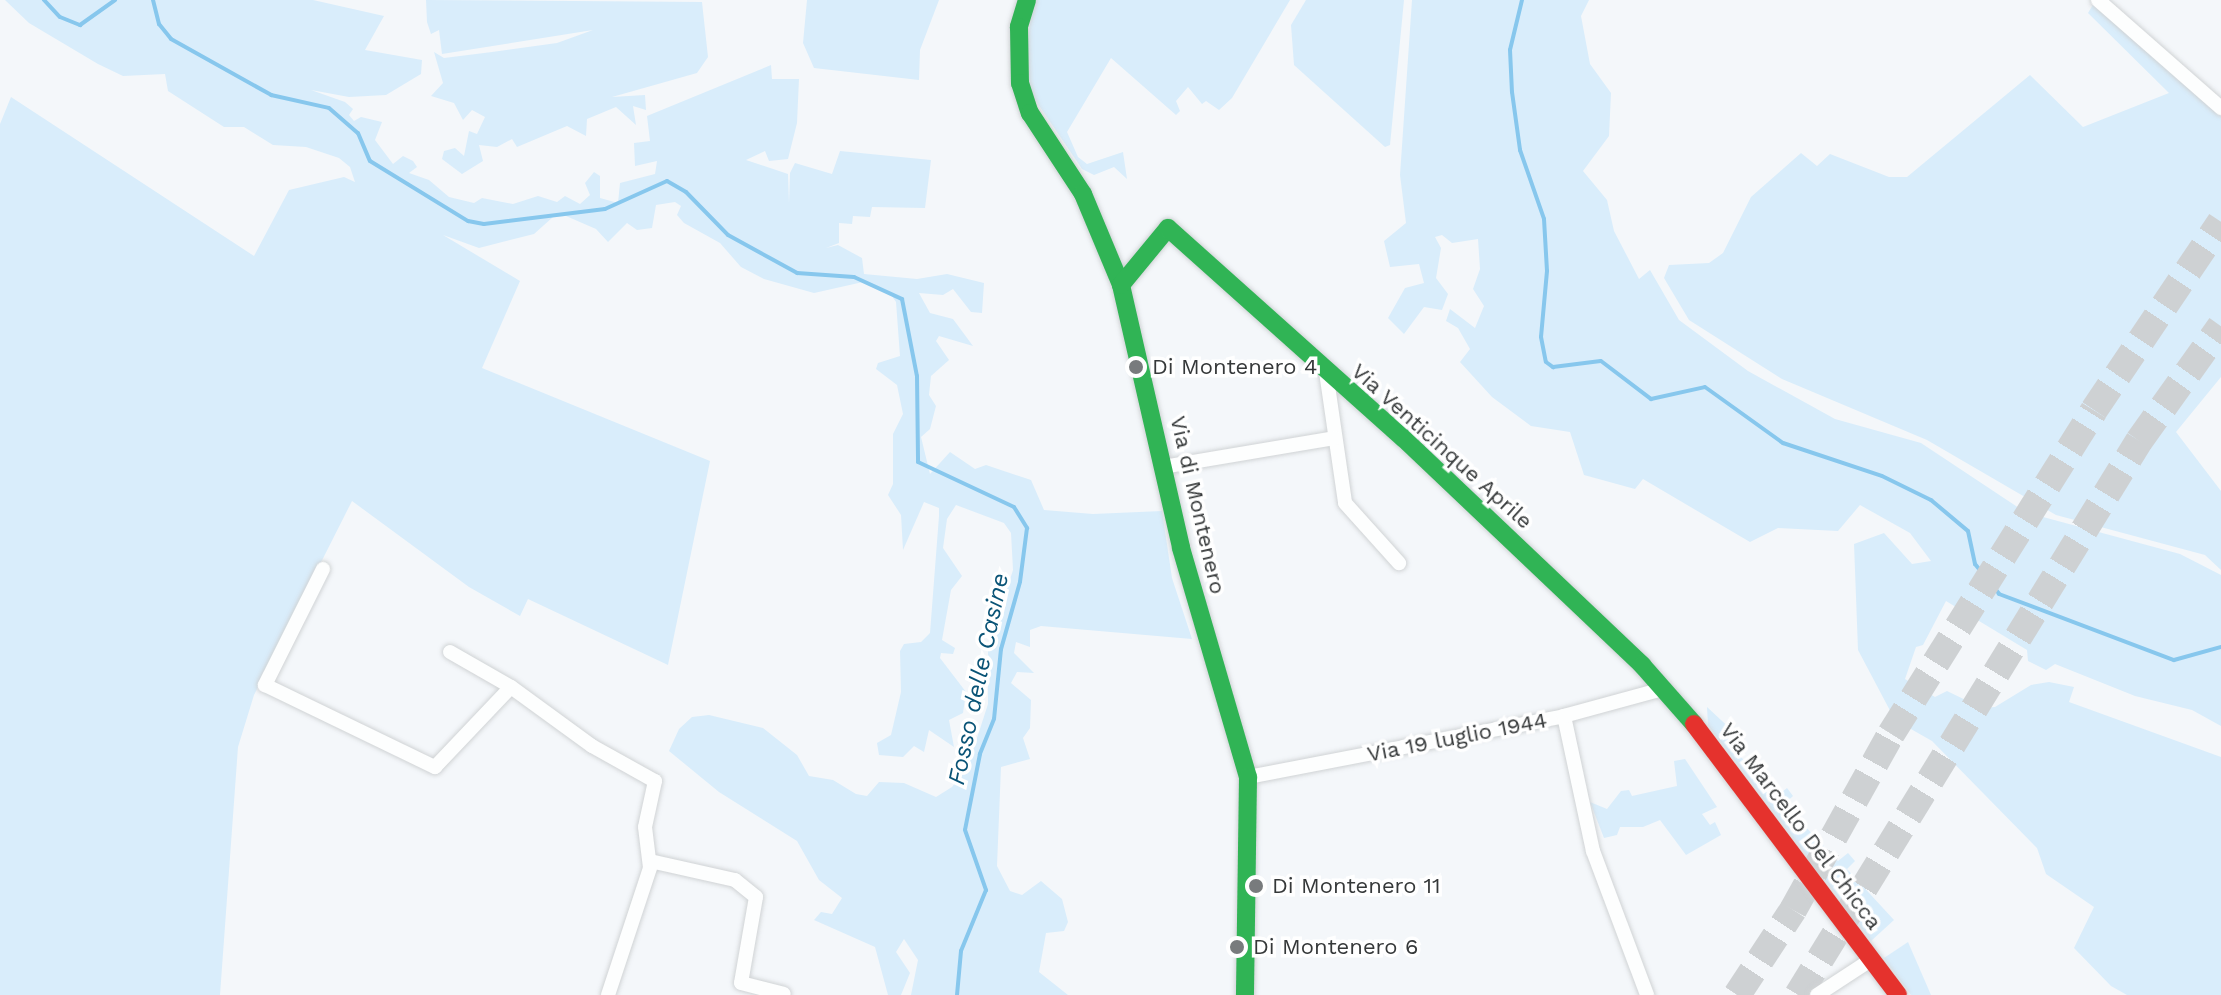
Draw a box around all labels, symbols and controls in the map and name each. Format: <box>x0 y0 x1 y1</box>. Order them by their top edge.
place label: Di Montenero 4 <box>1152 354 1317 380</box>
street label: Via Venticinque Aprile <box>1345 357 1539 535</box>
marker: Di Montenero 4 <box>1127 358 1145 376</box>
street label: Via di Montenero <box>1165 413 1231 597</box>
water label: Fosso delle Casine <box>942 570 1016 788</box>
street label: Via 19 luglio 1944 <box>1364 706 1550 768</box>
street label: Via Marcello Del Chicca <box>1714 717 1888 935</box>
place label: Di Montenero 11 <box>1272 873 1441 899</box>
marker: Di Montenero 11 <box>1247 877 1265 895</box>
place label: Di Montenero 6 <box>1253 934 1418 960</box>
marker: Di Montenero 6 <box>1228 938 1246 956</box>

